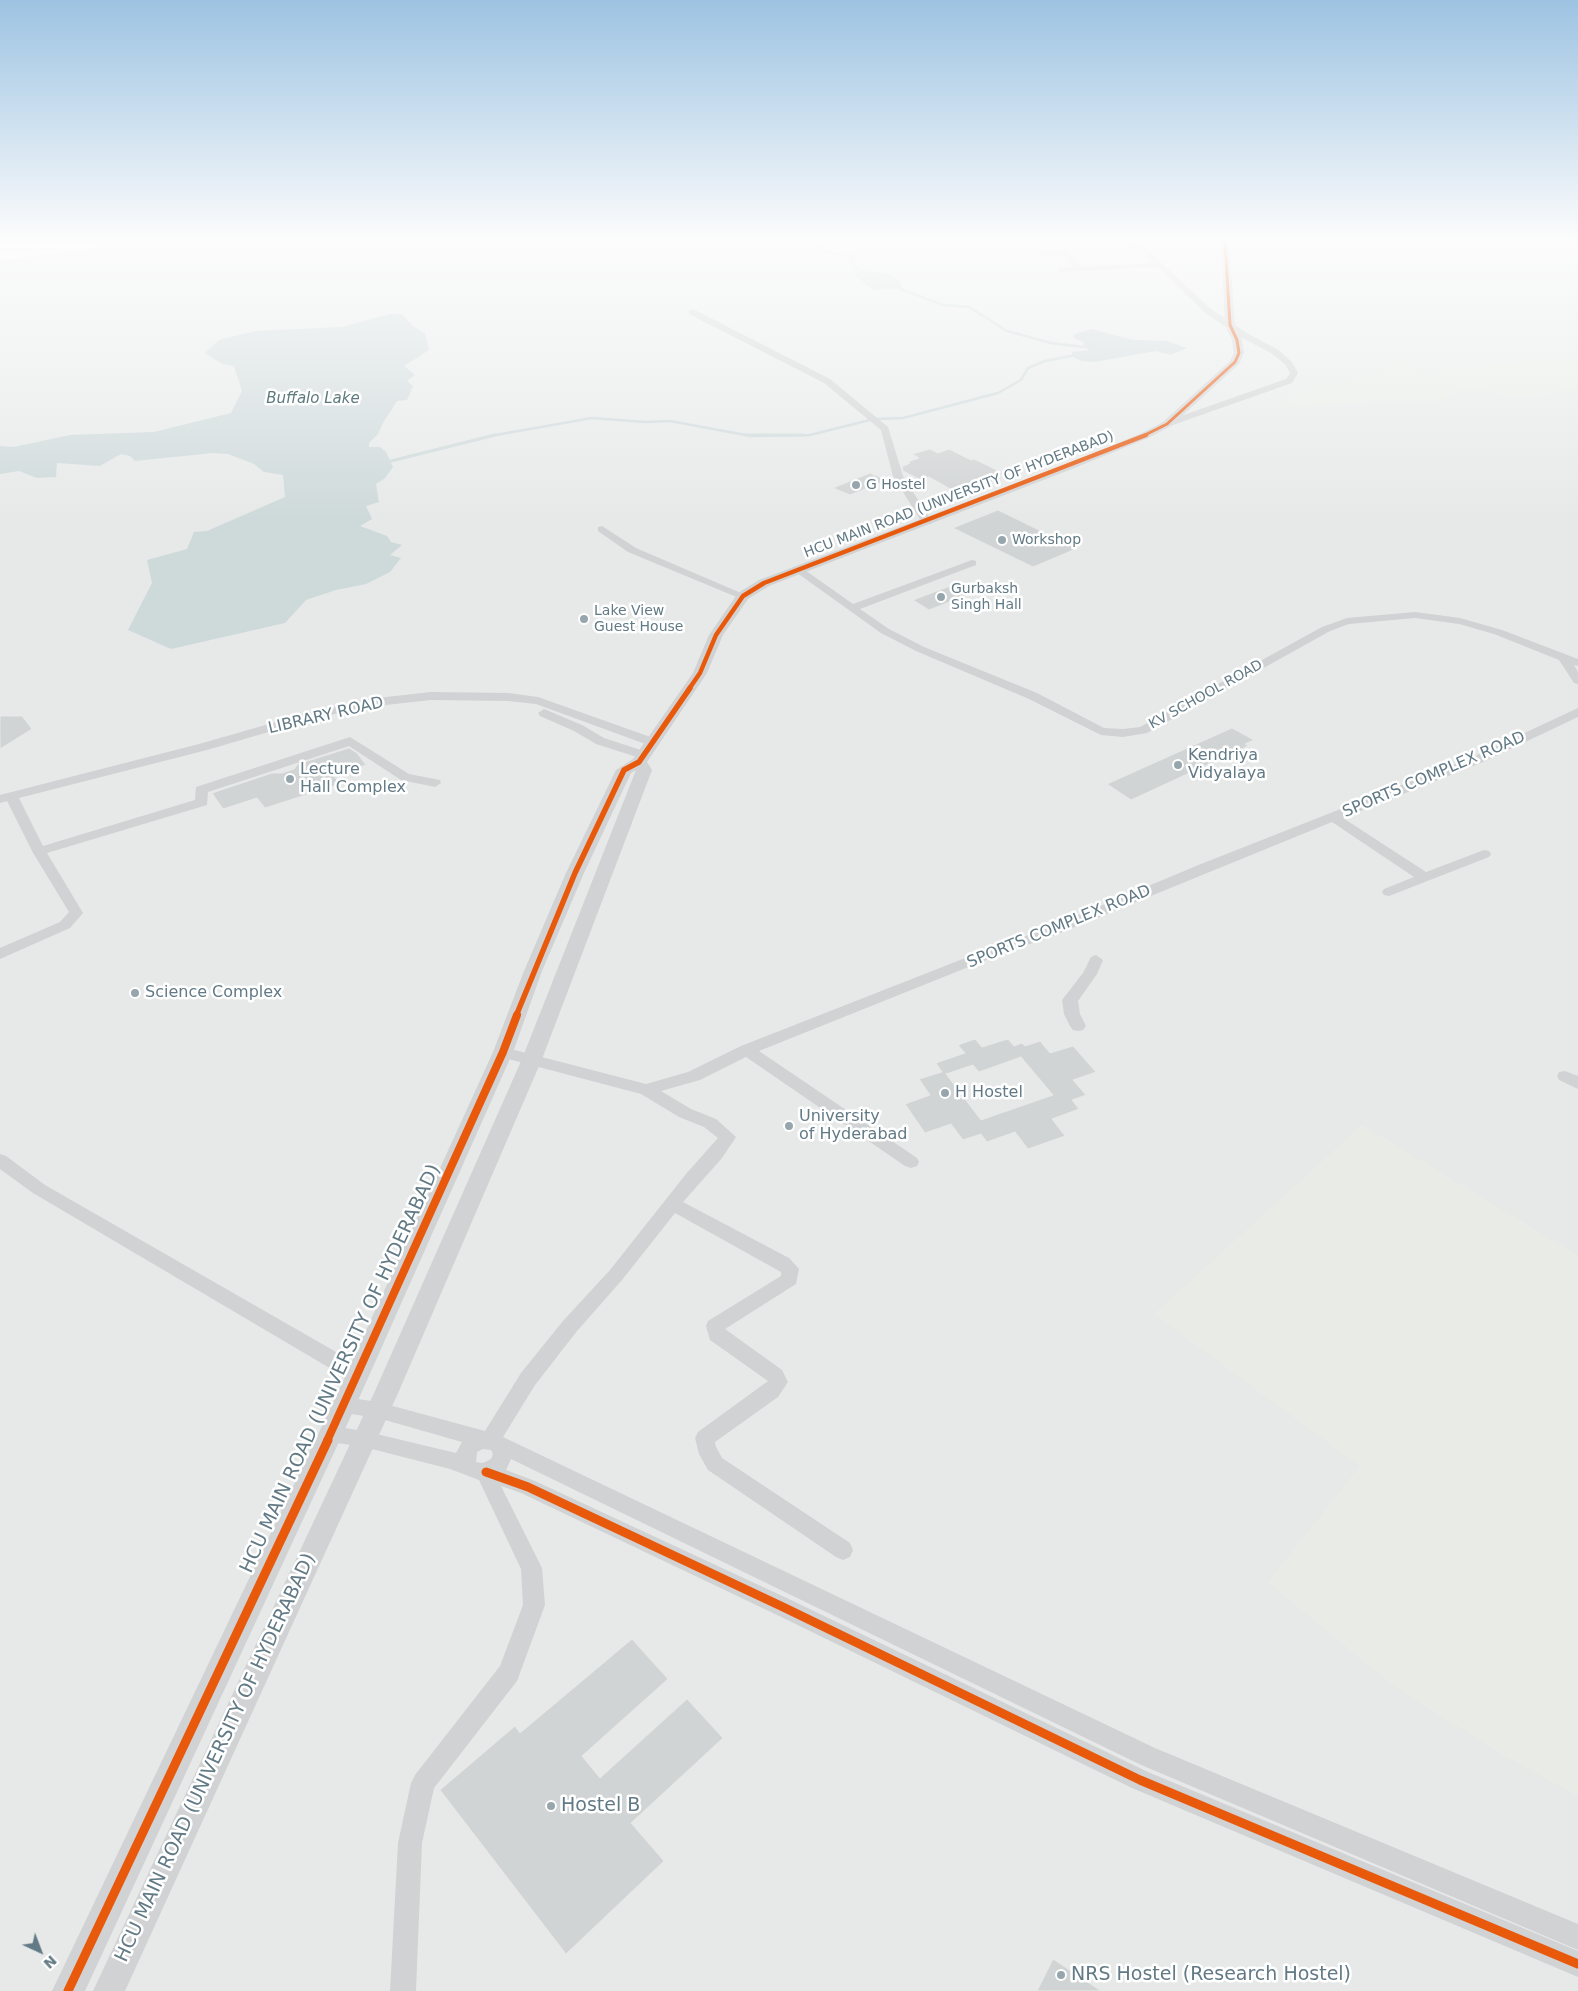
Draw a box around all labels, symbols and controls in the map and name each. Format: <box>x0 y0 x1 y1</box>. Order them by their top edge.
water label: Buffalo Lake <box>266 390 360 408</box>
street label: HCU MAIN ROAD (UNIVERSITY OF HYDERABAD) <box>802 428 1116 562</box>
place label: G Hostel <box>866 477 926 493</box>
marker: G Hostel <box>850 479 862 491</box>
place label: Workshop <box>1012 532 1081 548</box>
marker: Workshop <box>996 534 1008 546</box>
place label: Gurbaksh Singh Hall <box>951 581 1022 614</box>
marker: Gurbaksh Singh Hall <box>935 591 947 603</box>
place label: Lake View Guest House <box>594 603 683 636</box>
marker: Lake View Guest House <box>578 613 590 625</box>
street label: KV SCHOOL ROAD <box>1146 657 1266 733</box>
street label: LIBRARY ROAD <box>267 693 385 739</box>
street label: SPORTS COMPLEX ROAD <box>1340 728 1528 822</box>
place label: Kendriya Vidyalaya <box>1188 746 1266 784</box>
marker: Kendriya Vidyalaya <box>1172 759 1184 771</box>
place label: Lecture Hall Complex <box>300 760 406 798</box>
marker: Lecture Hall Complex <box>284 773 296 785</box>
street label: SPORTS COMPLEX ROAD <box>964 881 1154 973</box>
place label: Science Complex <box>145 983 282 1003</box>
marker: Science Complex <box>129 987 141 999</box>
place label: H Hostel <box>955 1083 1023 1103</box>
marker: H Hostel <box>939 1087 951 1099</box>
place label: University of Hyderabad <box>799 1107 908 1145</box>
marker: University of Hyderabad <box>783 1120 795 1132</box>
street label: HCU MAIN ROAD (UNIVERSITY OF HYDERABAD) <box>236 1161 446 1577</box>
street label: HCU MAIN ROAD (UNIVERSITY OF HYDERABAD) <box>111 1550 321 1966</box>
place label: Hostel B <box>561 1795 640 1817</box>
marker: Hostel B <box>545 1800 557 1812</box>
north arrow <box>15 1926 65 1976</box>
text: N <box>40 1952 60 1972</box>
place label: NRS Hostel (Research Hostel) <box>1071 1964 1351 1986</box>
marker: NRS Hostel (Research Hostel) <box>1055 1969 1067 1981</box>

